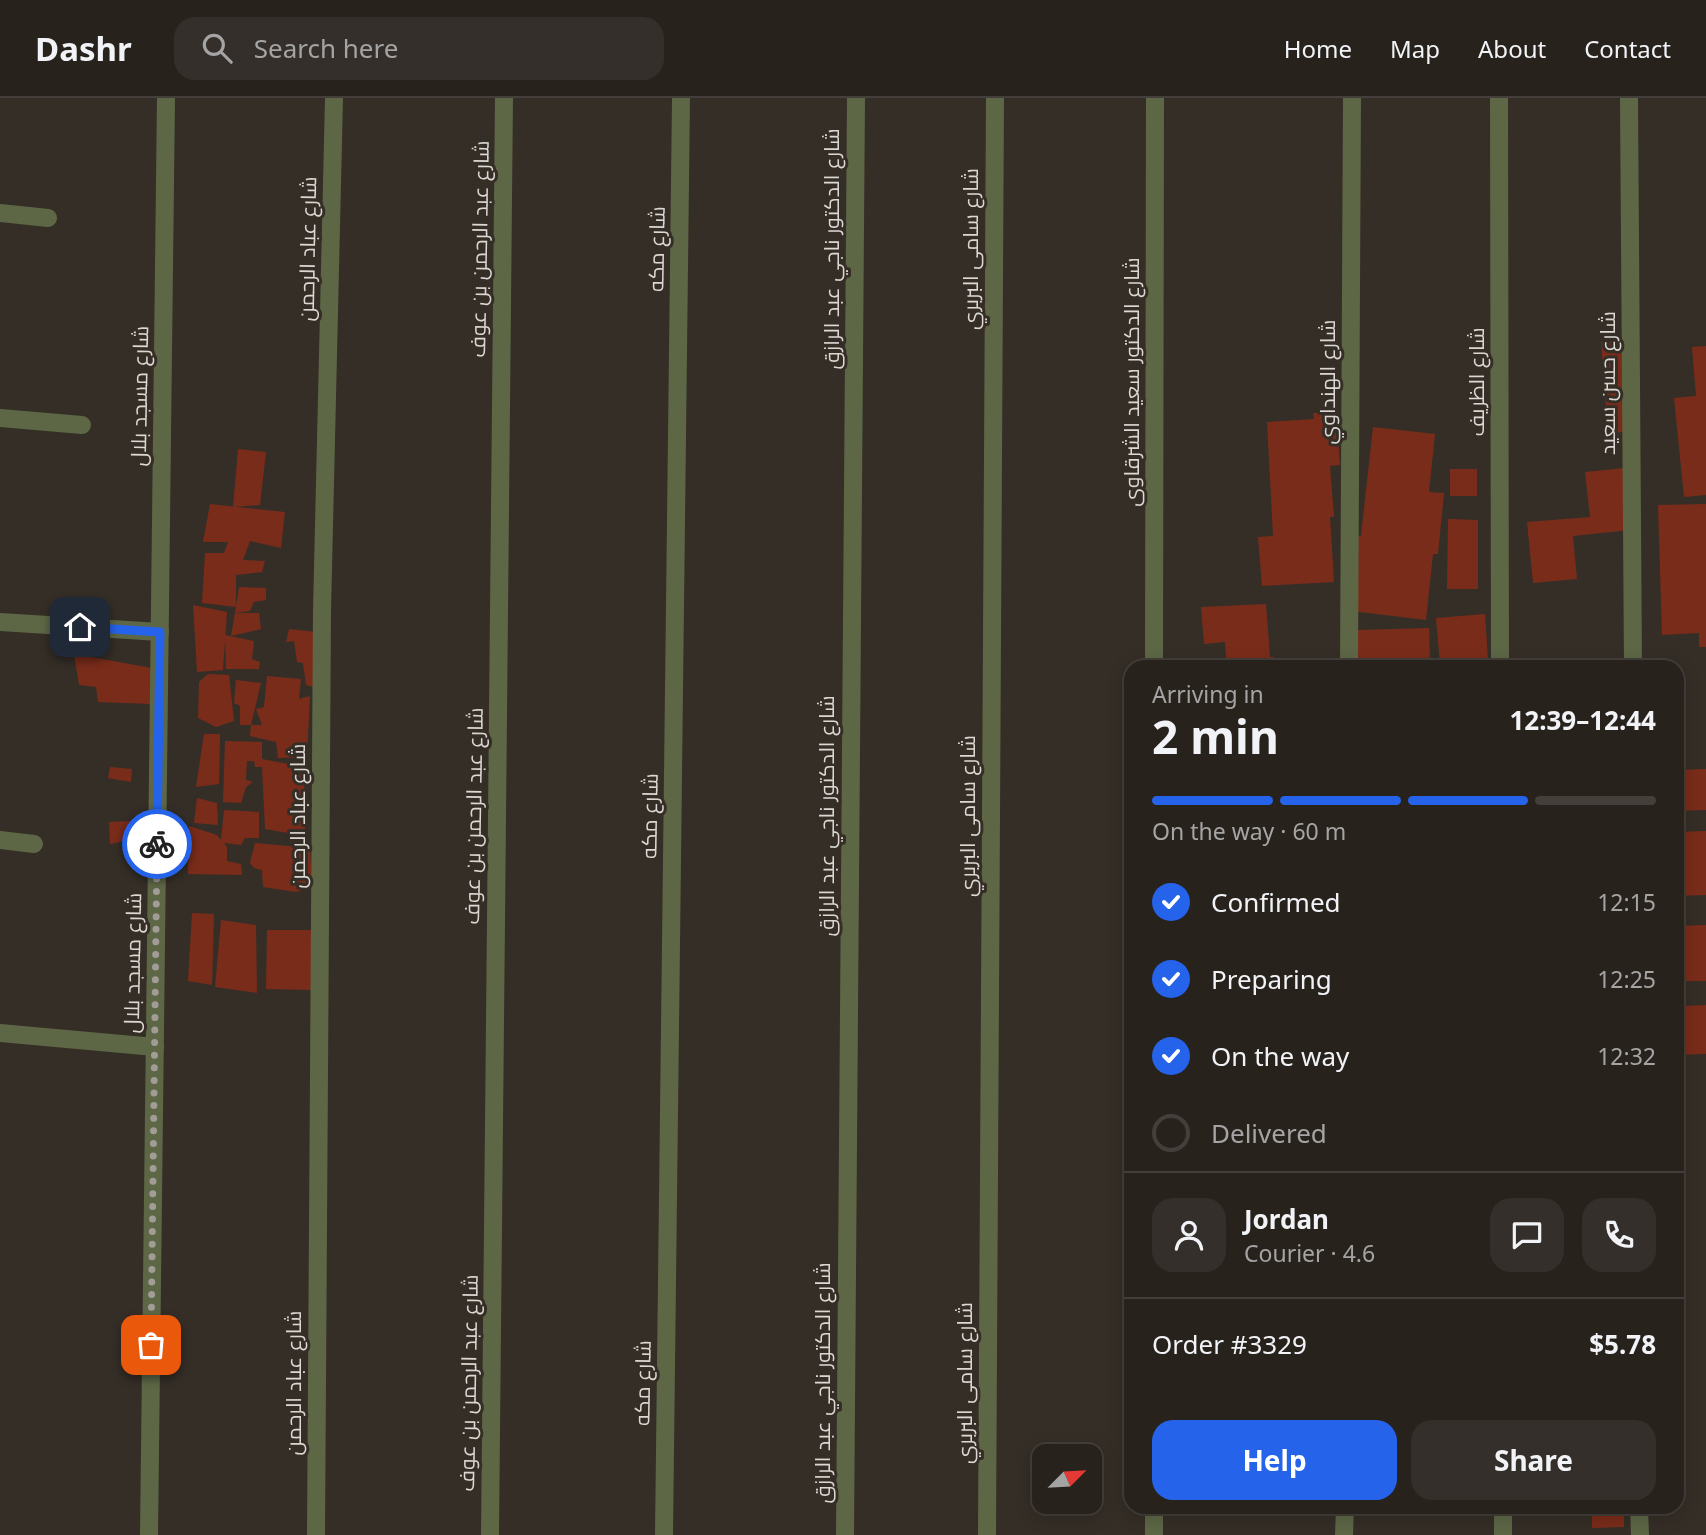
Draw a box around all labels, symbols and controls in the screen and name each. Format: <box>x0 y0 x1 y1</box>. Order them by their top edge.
search box <box>174 17 664 80</box>
text: Dashr <box>35 26 132 71</box>
icon: search <box>198 29 236 67</box>
text: Search here <box>254 30 398 66</box>
text: Home <box>1284 32 1352 65</box>
text: Map <box>1390 32 1440 65</box>
text: About <box>1478 32 1546 65</box>
text: Contact <box>1584 32 1671 65</box>
street label: شارع الدكتور ناجي عبد الرازق <box>817 128 848 370</box>
street label: شارع عبد الرحمن بن عوف <box>463 140 496 358</box>
street label: شارع سامى البربري <box>956 168 987 330</box>
street label: شارع عباد الرحمن <box>292 176 323 322</box>
street label: شارع مكه <box>641 206 672 292</box>
street label: شارع الدكتور سعيد الشرقاوى <box>1117 257 1146 507</box>
street label: شارع حسن سعيد <box>1593 311 1622 455</box>
street label: شارع الهنداوي <box>1313 320 1344 444</box>
street label: شارع مسجد بلال <box>124 325 155 467</box>
street label: شارع الظريف <box>1462 327 1491 437</box>
pin <box>50 597 110 657</box>
icon: home <box>61 608 99 646</box>
text: Arriving in <box>1152 678 1264 710</box>
street label: شارع الدكتور ناجي عبد الرازق <box>812 695 843 937</box>
text: 12:39–12:44 <box>1509 702 1656 738</box>
text: 2 min <box>1152 705 1279 767</box>
street label: شارع عبد الرحمن بن عوف <box>457 707 490 925</box>
street label: شارع سامى البربري <box>953 735 984 897</box>
street label: شارع عباد الرحمن <box>283 744 312 888</box>
street label: شارع مكه <box>634 773 665 859</box>
courier <box>122 809 192 879</box>
text: On the way · 60 m <box>1152 815 1346 847</box>
icon: bike <box>138 825 176 863</box>
icon: check <box>1152 883 1190 921</box>
text: Confirmed <box>1211 884 1341 920</box>
text: 12:15 <box>1597 886 1656 918</box>
street label: شارع مسجد بلال <box>117 892 148 1034</box>
icon: check <box>1152 960 1190 998</box>
text: Preparing <box>1211 961 1332 997</box>
text: 12:25 <box>1597 963 1656 995</box>
icon: check <box>1152 1037 1190 1075</box>
text: On the way <box>1211 1038 1349 1074</box>
text: 12:32 <box>1597 1040 1656 1072</box>
text: Delivered <box>1211 1115 1327 1151</box>
button: person <box>1152 1198 1226 1272</box>
button: chat <box>1490 1198 1564 1272</box>
button: phone <box>1582 1198 1656 1272</box>
text: Jordan <box>1244 1201 1329 1237</box>
text: Courier · 4.6 <box>1244 1237 1375 1269</box>
street label: شارع الدكتور ناجي عبد الرازق <box>808 1262 839 1504</box>
street label: شارع عبد الرحمن بن عوف <box>452 1274 485 1492</box>
street label: شارع سامى البربري <box>950 1302 981 1464</box>
street label: شارع عباد الرحمن <box>279 1311 308 1455</box>
pin <box>121 1315 181 1375</box>
icon: bag <box>132 1326 170 1364</box>
text: Order #3329 <box>1152 1326 1307 1362</box>
text: $5.78 <box>1589 1326 1656 1362</box>
street label: شارع مكه <box>627 1340 658 1426</box>
button: Help <box>1152 1420 1397 1500</box>
button: Share <box>1411 1420 1656 1500</box>
north arrow <box>1032 1444 1102 1514</box>
map controls <box>1032 1444 1102 1514</box>

